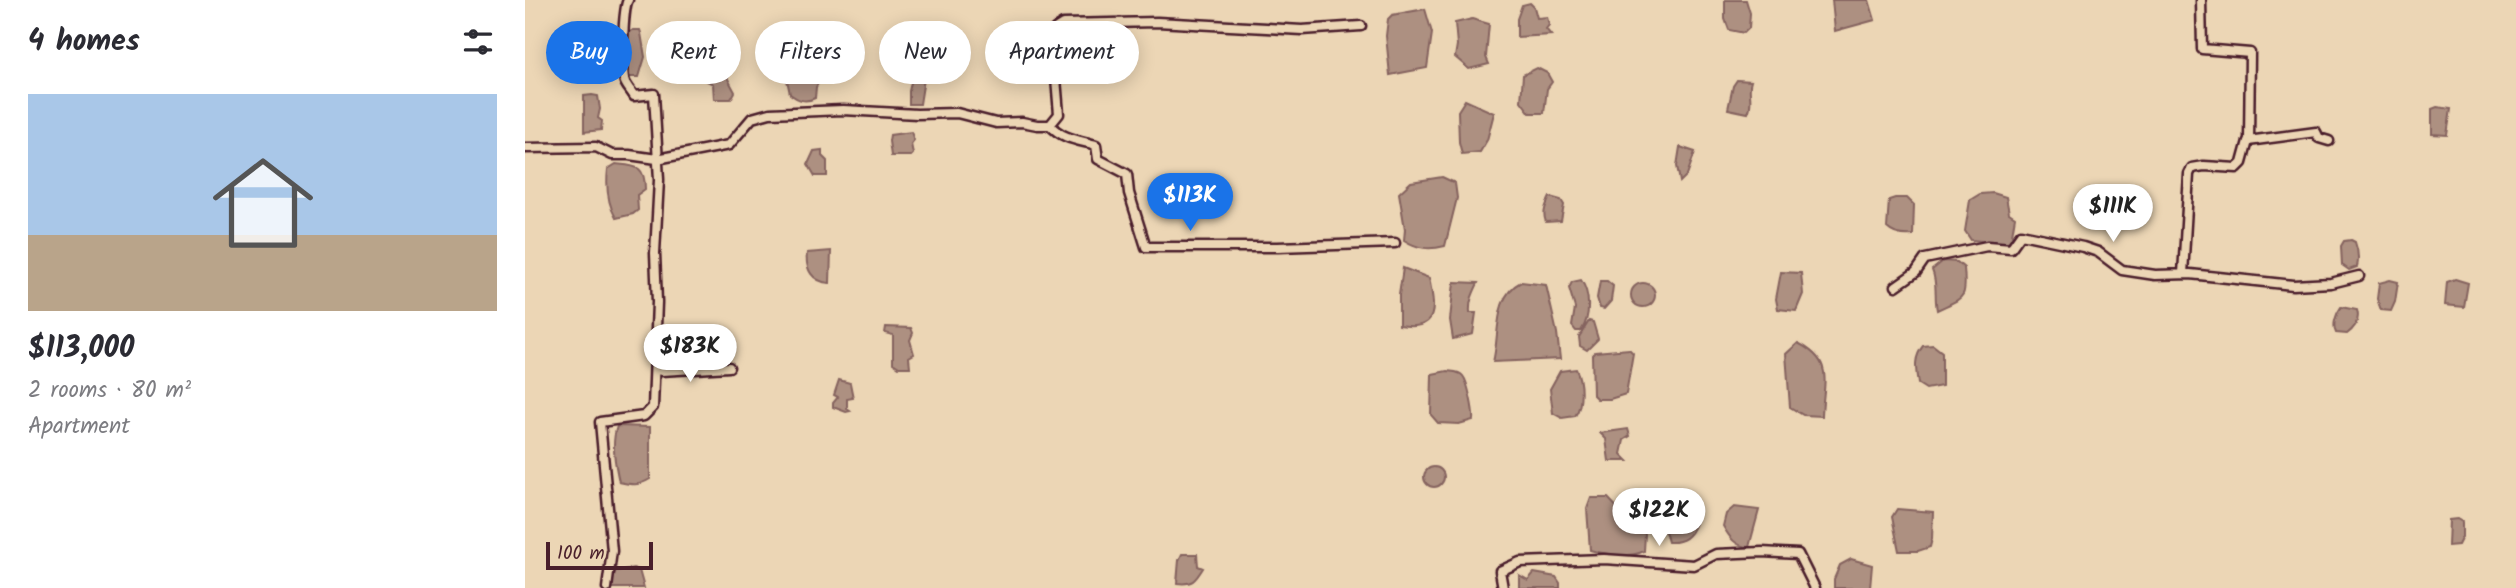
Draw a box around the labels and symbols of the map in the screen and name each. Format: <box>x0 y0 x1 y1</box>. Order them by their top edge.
pin: $113K <box>1141 174 1239 233</box>
pin: $111K <box>2064 184 2162 244</box>
pin: $183K <box>641 324 739 384</box>
pin: $122K <box>1610 489 1708 548</box>
scale bar <box>546 539 653 571</box>

